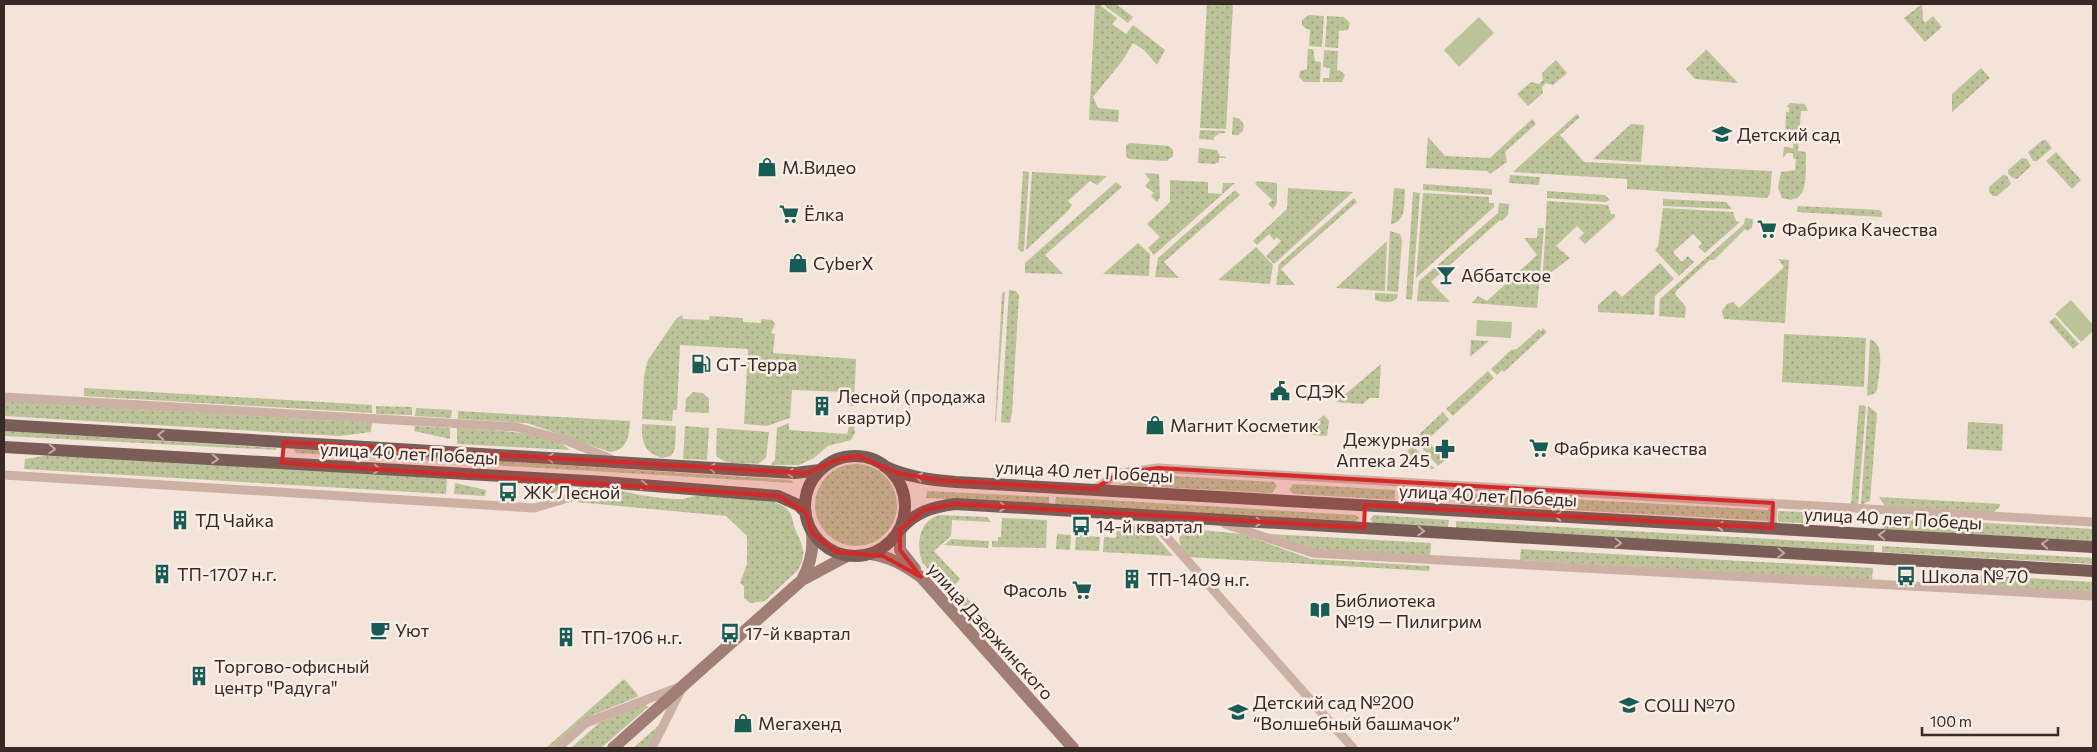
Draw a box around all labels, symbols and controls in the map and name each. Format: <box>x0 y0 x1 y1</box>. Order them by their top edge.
school or university icon: Детский сад <box>1711 123 1733 145</box>
place label: Детский сад <box>1737 123 1841 145</box>
shop icon: М.Видео <box>756 156 778 178</box>
place label: М.Видео <box>782 156 856 178</box>
supermarket icon: Ёлка <box>778 203 800 225</box>
place label: Ёлка <box>804 203 844 225</box>
supermarket icon: Фабрика Качества <box>1756 218 1778 240</box>
place label: Фабрика Качества <box>1782 218 1938 240</box>
shop icon: CyberX <box>787 252 809 274</box>
place label: CyberX <box>813 252 874 274</box>
bar icon: Аббатское <box>1435 264 1457 286</box>
place label: Аббатское <box>1461 264 1551 286</box>
fuel station icon: GT-Терра <box>690 353 712 375</box>
place label: GT-Терра <box>716 353 797 375</box>
public building icon: СДЭК <box>1269 380 1291 402</box>
place label: СДЭК <box>1295 380 1346 402</box>
place label: Лесной (продажа квартир) <box>837 385 986 428</box>
building icon: Лесной (продажа квартир) <box>811 395 833 417</box>
shop icon: Магнит Косметик <box>1144 414 1166 436</box>
place label: Магнит Косметик <box>1170 414 1319 436</box>
place label: Дежурная Аптека 245 <box>1336 428 1430 471</box>
one-way arrow <box>156 429 164 440</box>
street label: улица 40 лет Победы <box>319 437 499 469</box>
supermarket icon: Фабрика качества <box>1528 437 1550 459</box>
place label: Фабрика качества <box>1554 437 1707 459</box>
pharmacy icon: Дежурная Аптека 245 <box>1434 438 1456 460</box>
one-way arrow <box>49 444 57 455</box>
one-way arrow <box>546 452 554 463</box>
one-way arrow <box>211 453 219 464</box>
street label: улица 40 лет Победы <box>994 455 1174 487</box>
one-way arrow <box>708 462 716 473</box>
one-way arrow <box>373 463 381 474</box>
one-way arrow <box>786 467 794 478</box>
one-way arrow <box>915 473 923 483</box>
street label: улица 40 лет Победы <box>1398 479 1578 511</box>
one-way arrow <box>640 480 648 491</box>
bus stop icon: ЖК Лесной <box>497 481 519 503</box>
place label: ЖК Лесной <box>523 481 620 503</box>
one-way arrow <box>1000 502 1008 513</box>
street label: улица 40 лет Победы <box>1803 502 1983 534</box>
building icon: ТД Чайка <box>169 509 191 531</box>
place label: ТД Чайка <box>195 509 274 531</box>
one-way arrow <box>1554 511 1562 522</box>
bus stop icon: 14-й квартал <box>1070 515 1092 537</box>
place label: 14-й квартал <box>1096 515 1203 537</box>
one-way arrow <box>1255 516 1263 527</box>
one-way arrow <box>1716 520 1724 531</box>
one-way arrow <box>1418 526 1426 537</box>
one-way arrow <box>1878 529 1886 540</box>
one-way arrow <box>1615 538 1623 549</box>
one-way arrow <box>2040 539 2048 550</box>
one-way arrow <box>1777 547 1785 558</box>
street label: улица Дзержинского <box>923 558 1059 704</box>
building icon: ТП-1707 н.г. <box>151 563 173 585</box>
place label: ТП-1707 н.г. <box>177 563 277 585</box>
bus stop icon: Школа № 70 <box>1895 565 1917 587</box>
place label: Школа № 70 <box>1921 565 2029 587</box>
building icon: ТП-1409 н.г. <box>1121 568 1143 590</box>
place label: ТП-1409 н.г. <box>1147 568 1250 590</box>
place label: Фасоль <box>1003 579 1067 601</box>
supermarket icon: Фасоль <box>1071 579 1093 601</box>
place label: Библиотека №19 — Пилигрим <box>1335 589 1482 632</box>
library icon: Библиотека №19 — Пилигрим <box>1309 599 1331 621</box>
cafe icon: Уют <box>369 619 391 641</box>
place label: Уют <box>395 619 430 641</box>
bus stop icon: 17-й квартал <box>719 622 741 644</box>
place label: 17-й квартал <box>745 622 851 644</box>
building icon: ТП-1706 н.г. <box>555 626 577 648</box>
place label: ТП-1706 н.г. <box>581 626 682 648</box>
place label: Торгово-офисный центр "Радуга" <box>214 655 370 698</box>
building icon: Торгово-офисный центр "Радуга" <box>188 665 210 687</box>
place label: Детский сад №200 “Волшебный башмачок” <box>1253 691 1460 734</box>
school or university icon: СОШ №70 <box>1618 694 1640 716</box>
place label: СОШ №70 <box>1644 694 1736 716</box>
school or university icon: Детский сад №200 “Волшебный башмачок” <box>1227 701 1249 723</box>
scale bar <box>1922 704 2058 736</box>
shop icon: Мегахенд <box>732 712 754 734</box>
place label: Мегахенд <box>758 712 842 734</box>
text: 100 m <box>1930 712 1972 730</box>

